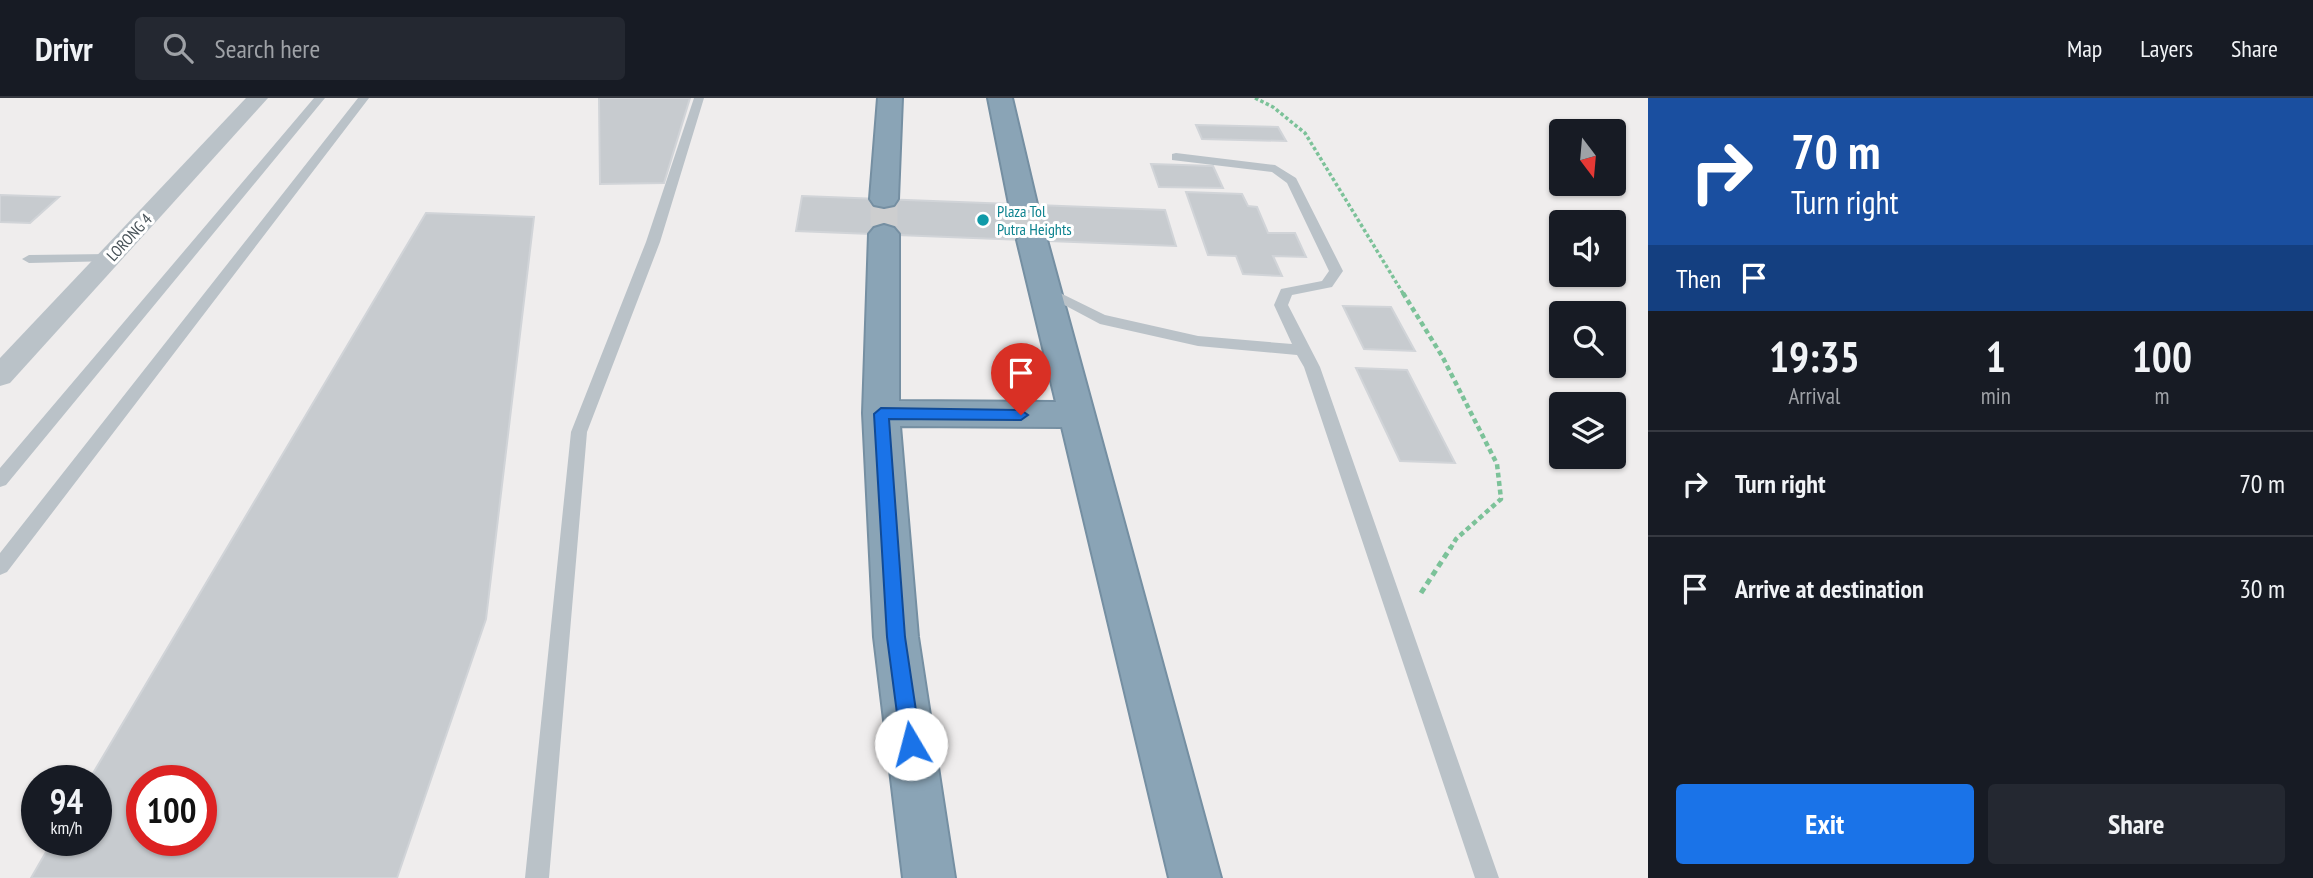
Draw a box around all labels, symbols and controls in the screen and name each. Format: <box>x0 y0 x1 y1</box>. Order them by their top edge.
search box <box>135 17 625 80</box>
text: Drivr <box>35 27 93 70</box>
icon: search <box>159 29 197 67</box>
text: Search here <box>215 32 320 65</box>
text: Map <box>2067 33 2102 64</box>
text: Layers <box>2140 33 2193 64</box>
text: Share <box>2231 33 2278 64</box>
north arrow <box>1549 119 1626 196</box>
map controls <box>1549 119 1626 469</box>
text: 70 m <box>1791 119 1880 183</box>
icon: right <box>1676 126 1767 217</box>
text: Turn right <box>1791 181 1899 223</box>
place label: Plaza Tol Putra Heights <box>997 201 1072 239</box>
street label: LORONG 4 <box>102 209 156 265</box>
button: sound <box>1549 210 1626 287</box>
marker: Plaza Tol Putra Heights <box>975 212 991 228</box>
icon: arrive <box>1735 259 1773 297</box>
text: Then <box>1676 262 1721 295</box>
button: search <box>1549 301 1626 378</box>
text: 19:35 <box>1769 329 1860 384</box>
text: 1 <box>1986 329 2006 384</box>
text: 100 <box>2132 329 2192 384</box>
pin <box>991 343 1051 415</box>
icon: arrive <box>1002 354 1040 392</box>
text: Arrival <box>1788 381 1840 410</box>
text: min <box>1981 381 2011 410</box>
text: m <box>2154 381 2169 410</box>
button: layers <box>1549 392 1626 469</box>
icon: right <box>1676 465 1714 503</box>
text: Turn right <box>1735 467 1826 500</box>
text: 70 m <box>2239 467 2285 500</box>
icon: arrive <box>1676 570 1714 608</box>
text: Arrive at destination <box>1735 572 1924 605</box>
text: 30 m <box>2239 572 2285 605</box>
position arrow <box>874 707 948 781</box>
speed limit sign: 100 <box>126 765 217 856</box>
text: 94 <box>50 778 83 824</box>
button: Exit <box>1676 784 1974 864</box>
button: Share <box>1988 784 2285 864</box>
text: km/h <box>51 816 82 839</box>

